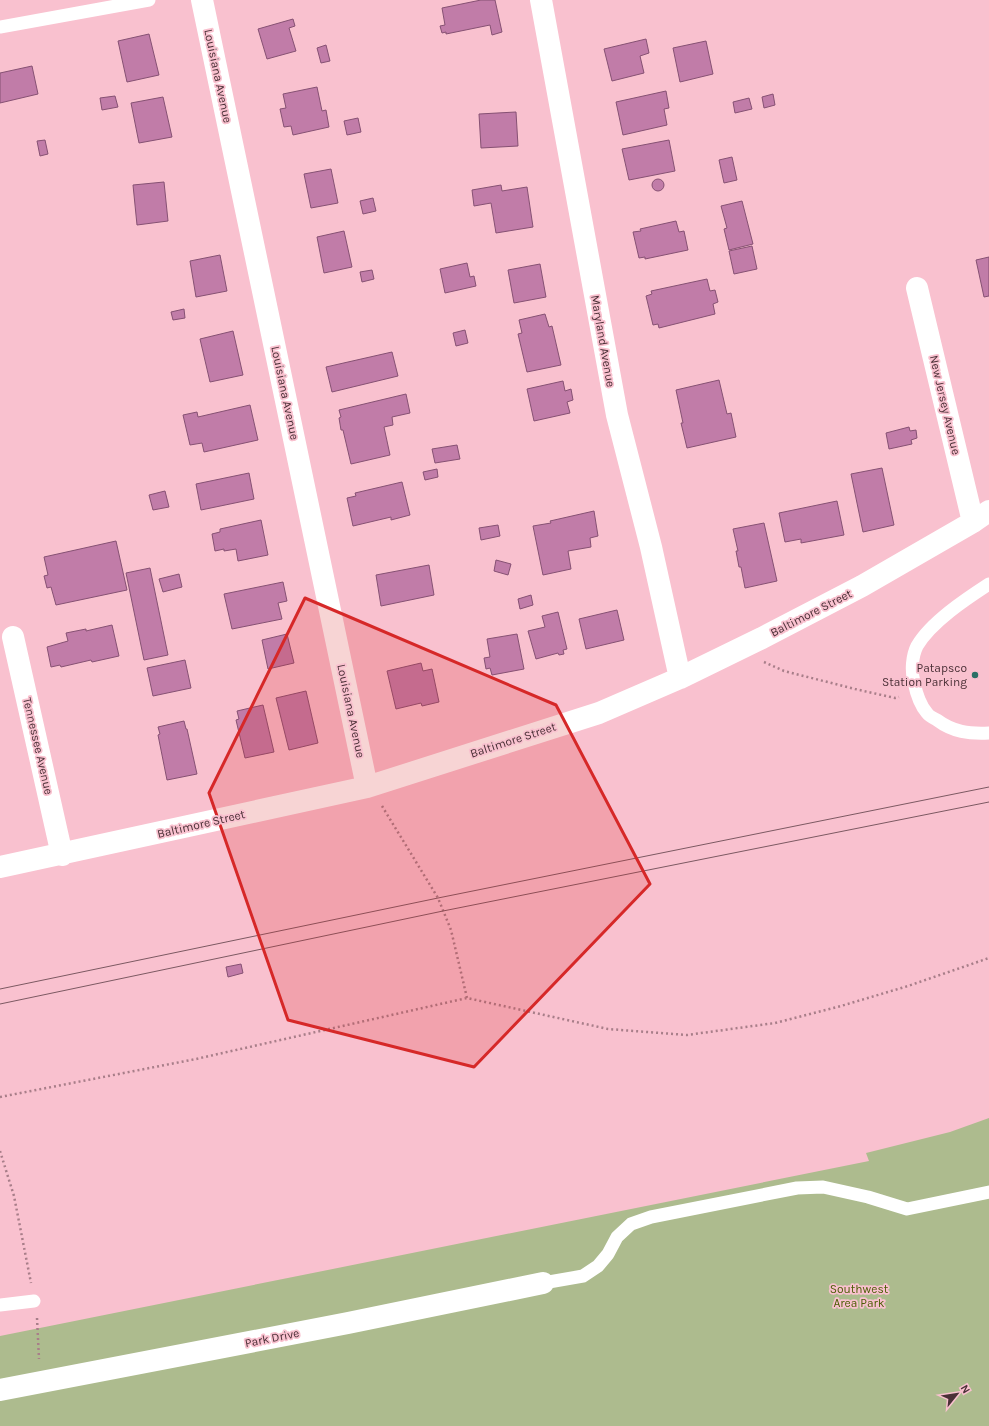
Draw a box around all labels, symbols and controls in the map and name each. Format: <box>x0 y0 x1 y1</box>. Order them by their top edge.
street label: Louisiana Avenue <box>201 28 235 124</box>
street label: Maryland Avenue <box>588 294 618 388</box>
street label: Louisiana Avenue <box>268 345 302 441</box>
street label: New Jersey Avenue <box>927 354 963 456</box>
street label: Baltimore Street <box>768 586 855 640</box>
place label: Patapsco Station Parking <box>882 661 967 689</box>
street label: Louisiana Avenue <box>334 663 368 759</box>
marker: Patapsco Station Parking <box>970 670 980 680</box>
street label: Tennessee Avenue <box>20 696 56 796</box>
street label: Baltimore Street <box>468 719 558 761</box>
street label: Baltimore Street <box>156 807 247 841</box>
park label: Southwest Area Park <box>830 1282 889 1310</box>
street label: Park Drive <box>244 1326 300 1350</box>
north arrow <box>937 1374 977 1414</box>
text: N <box>958 1383 973 1396</box>

